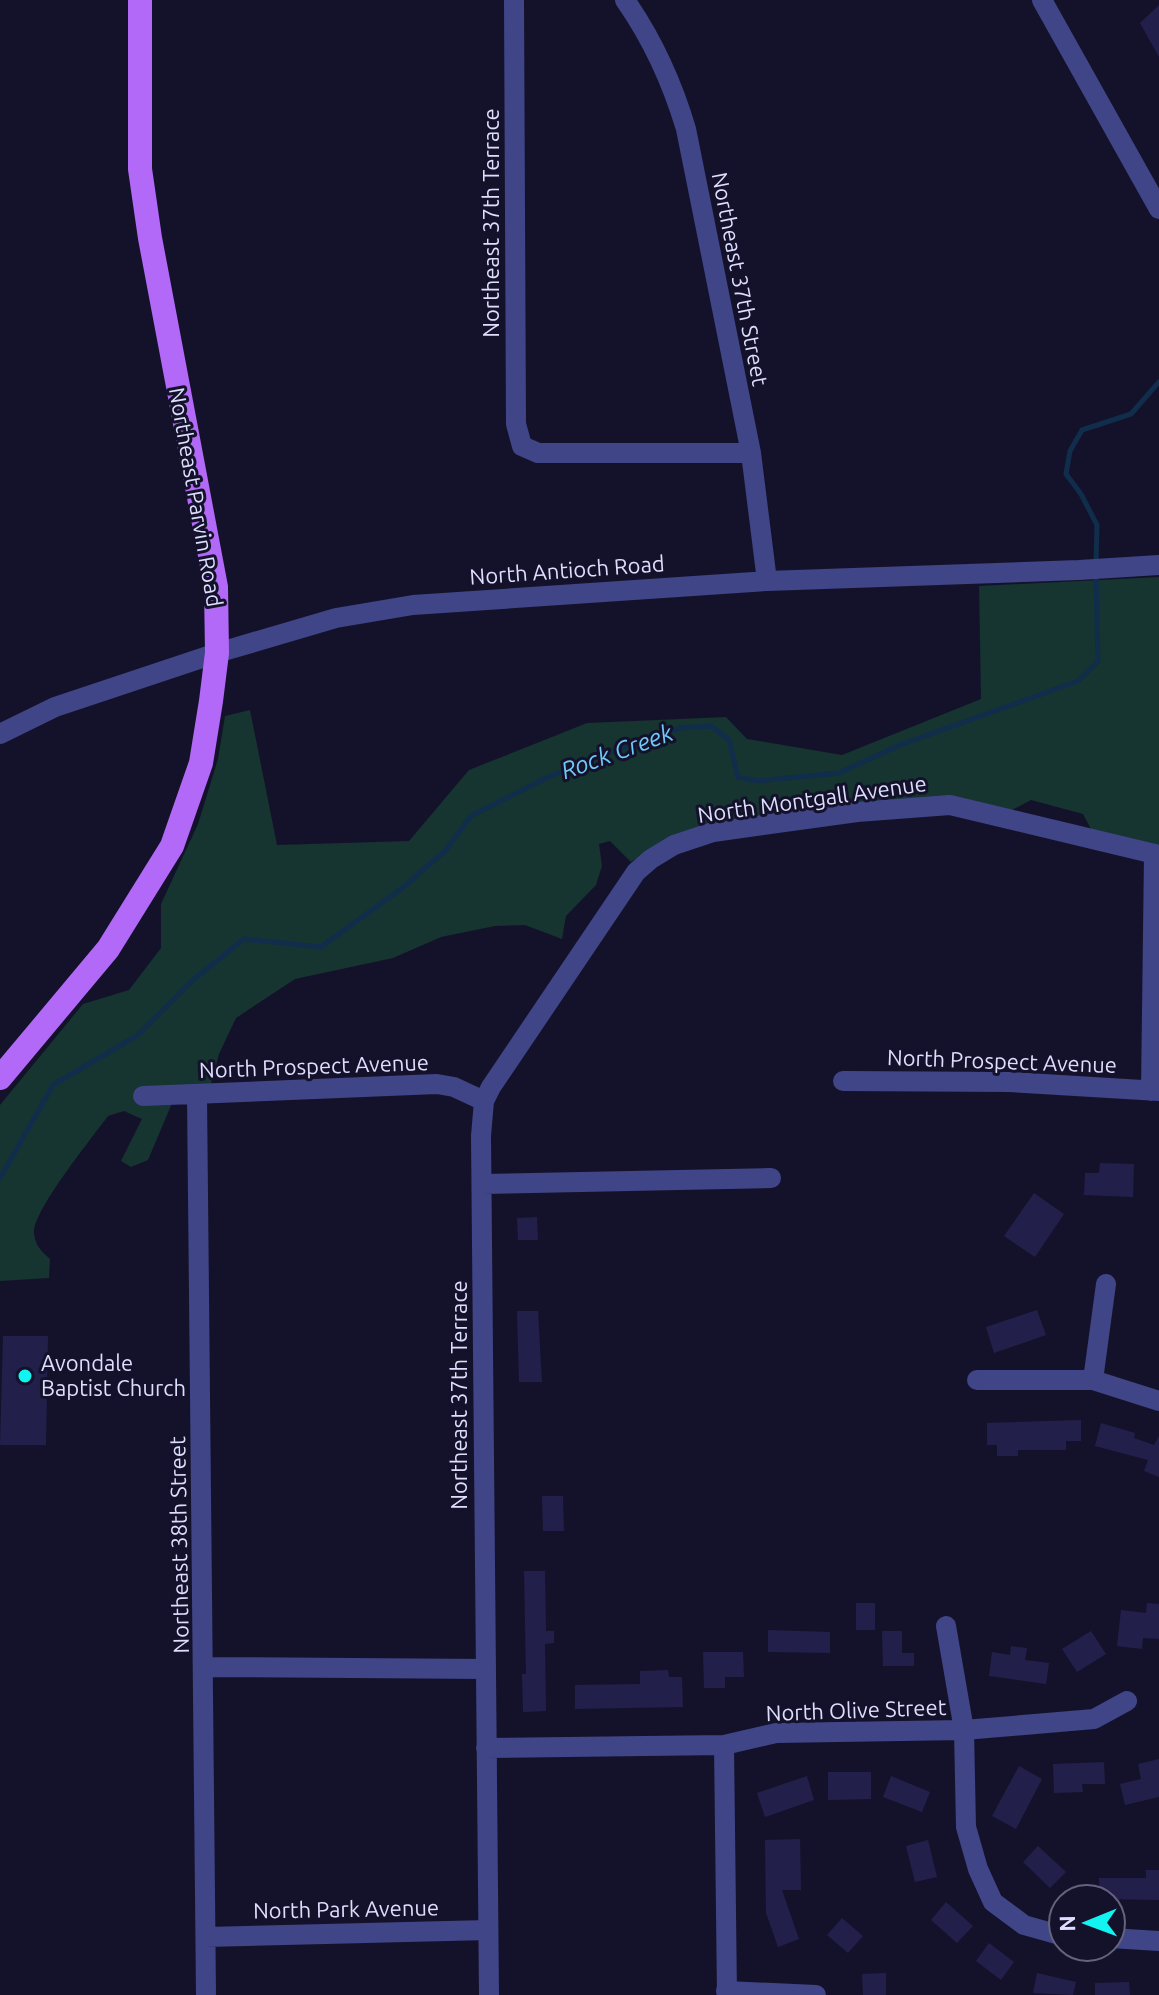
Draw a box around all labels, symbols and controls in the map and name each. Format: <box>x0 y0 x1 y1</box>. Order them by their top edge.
street label: Northeast 37th Terrace <box>478 108 503 338</box>
street label: Northeast 37th Street <box>707 170 774 388</box>
street label: Northeast Parvin Road <box>165 385 228 609</box>
street label: North Antioch Road <box>469 550 665 589</box>
water label: Rock Creek <box>557 719 677 784</box>
street label: North Montgall Avenue <box>696 770 928 827</box>
street label: North Prospect Avenue <box>887 1044 1117 1077</box>
street label: North Prospect Avenue <box>199 1049 429 1082</box>
street label: Northeast 37th Terrace <box>446 1280 471 1510</box>
place label: Avondale Baptist Church <box>41 1350 186 1400</box>
marker: Avondale Baptist Church <box>16 1367 34 1385</box>
street label: Northeast 38th Street <box>164 1436 193 1654</box>
street label: North Olive Street <box>765 1694 947 1725</box>
north arrow <box>1047 1883 1127 1963</box>
street label: North Park Avenue <box>253 1894 439 1923</box>
text: N <box>1054 1915 1079 1932</box>

